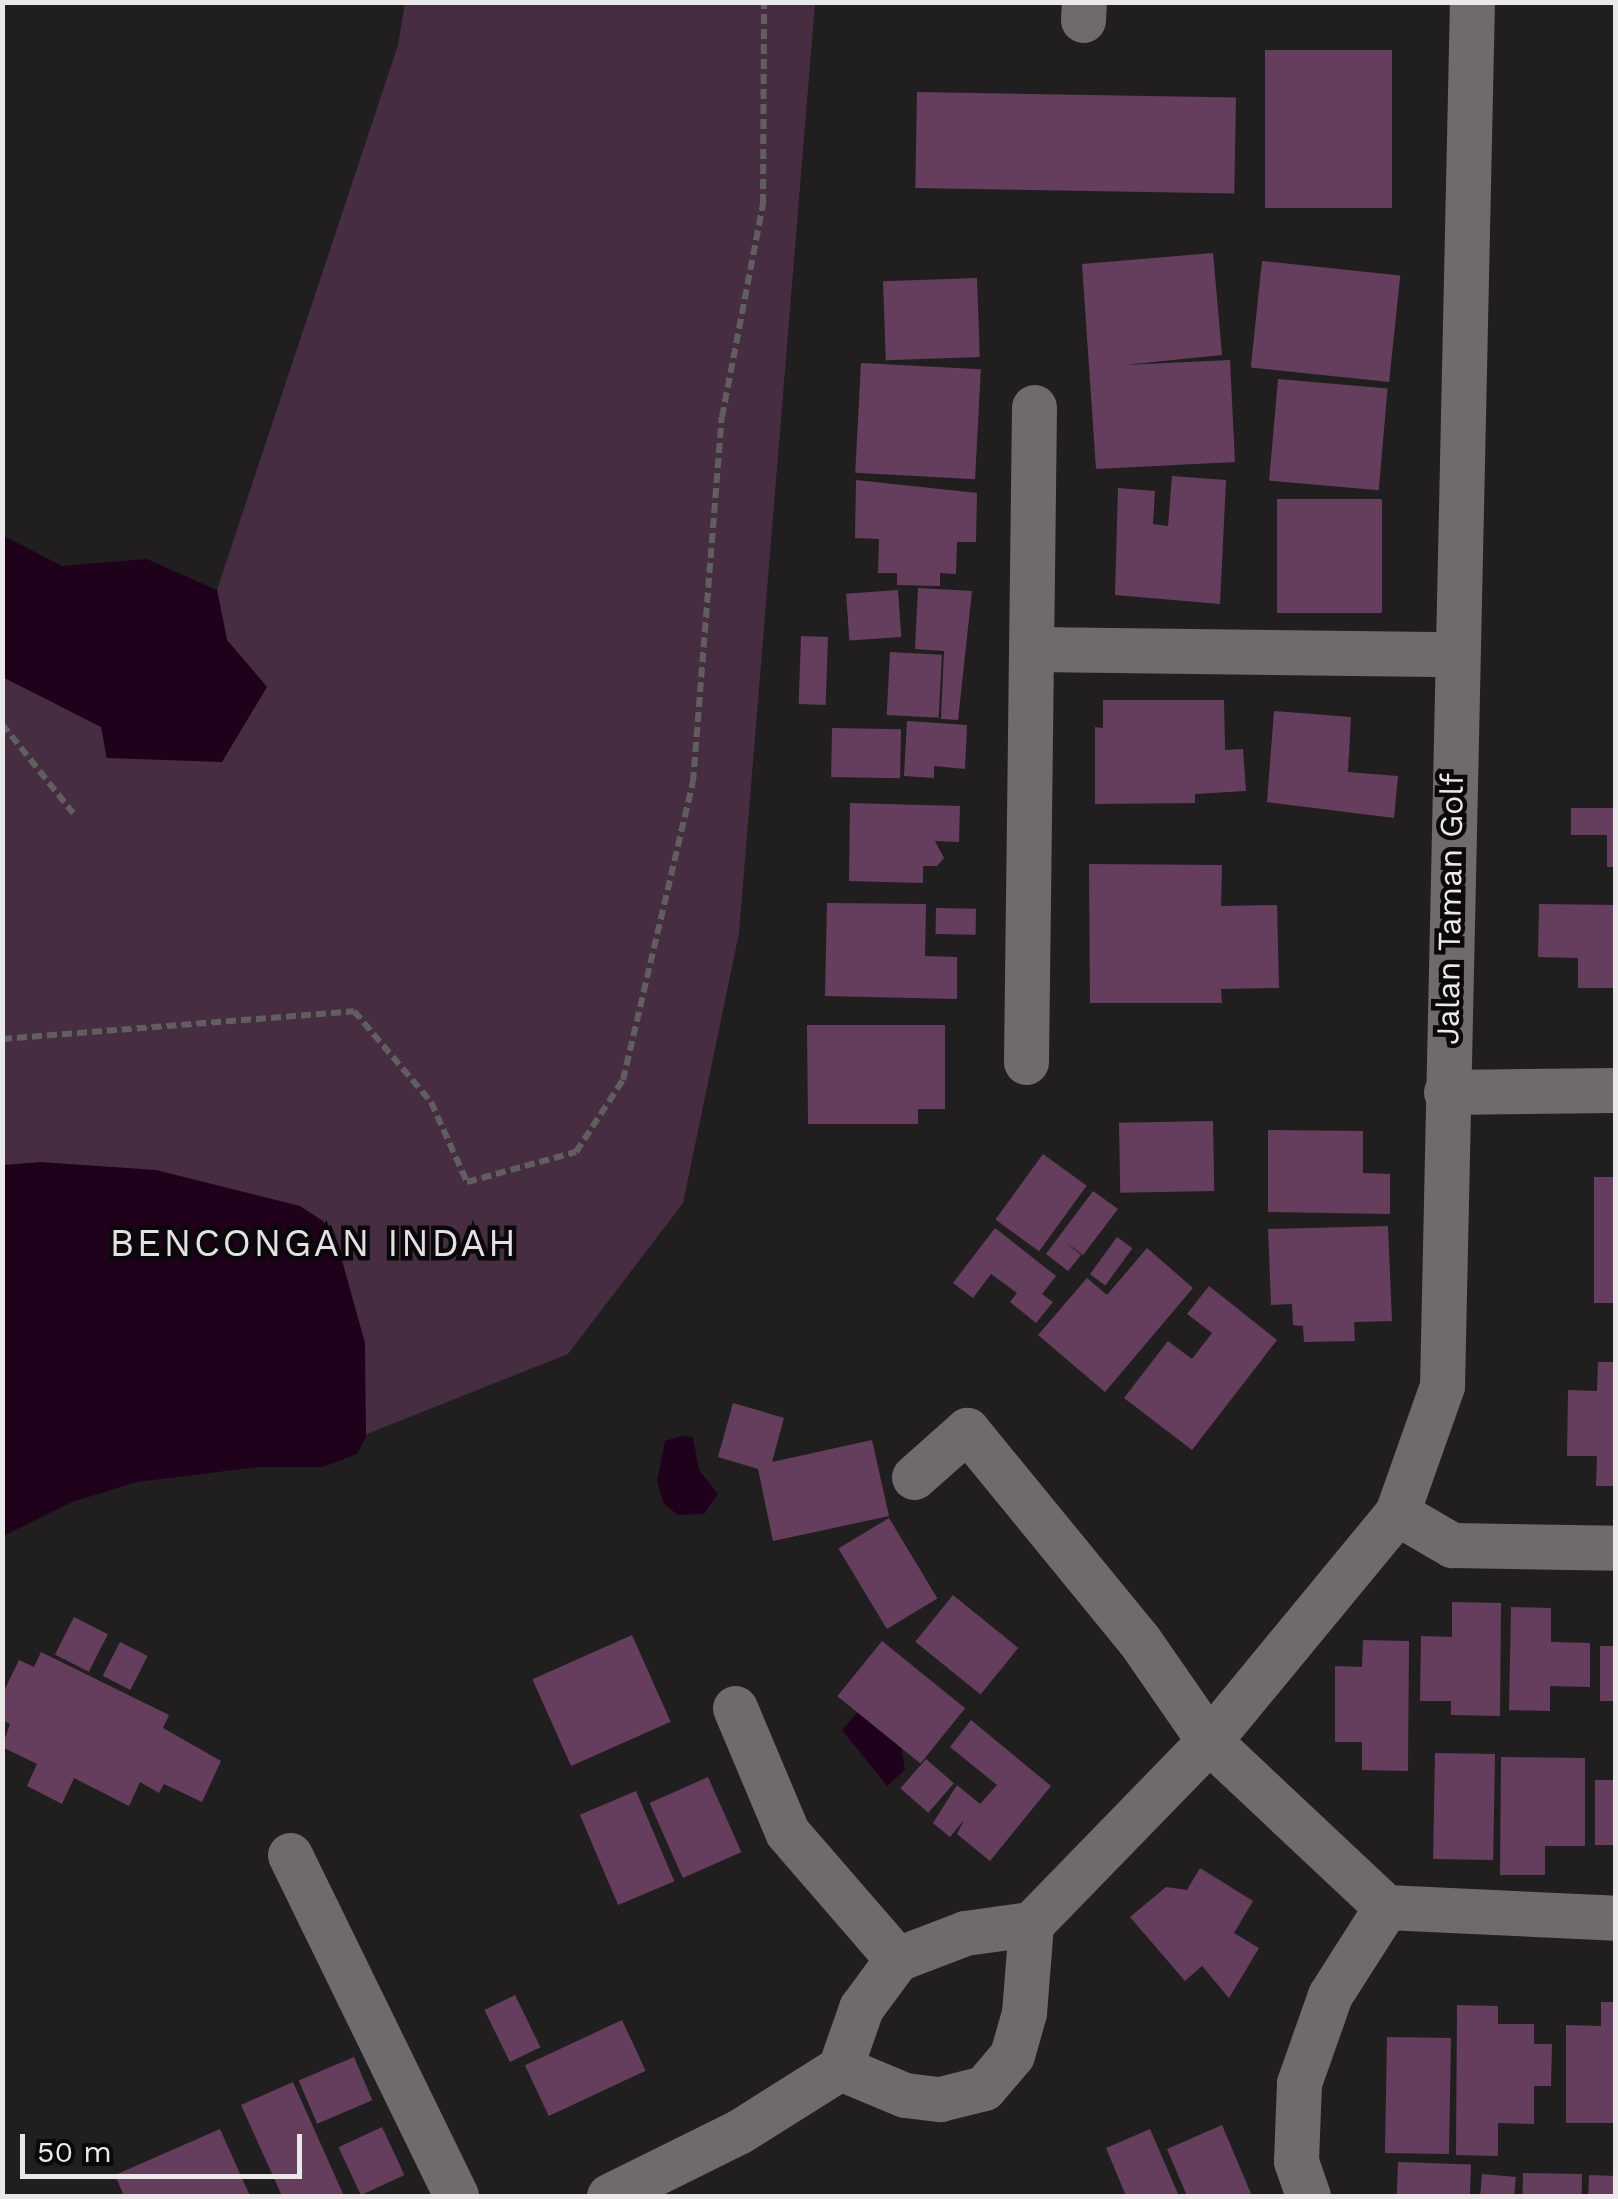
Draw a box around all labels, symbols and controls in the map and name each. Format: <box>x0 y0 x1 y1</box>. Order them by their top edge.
street label: Jalan Taman Golf <box>1428 772 1472 1046</box>
district label: BENCONGAN INDAH <box>110 1221 518 1267</box>
scale bar <box>25 2114 308 2176</box>
text: 50 m <box>37 2134 112 2169</box>

